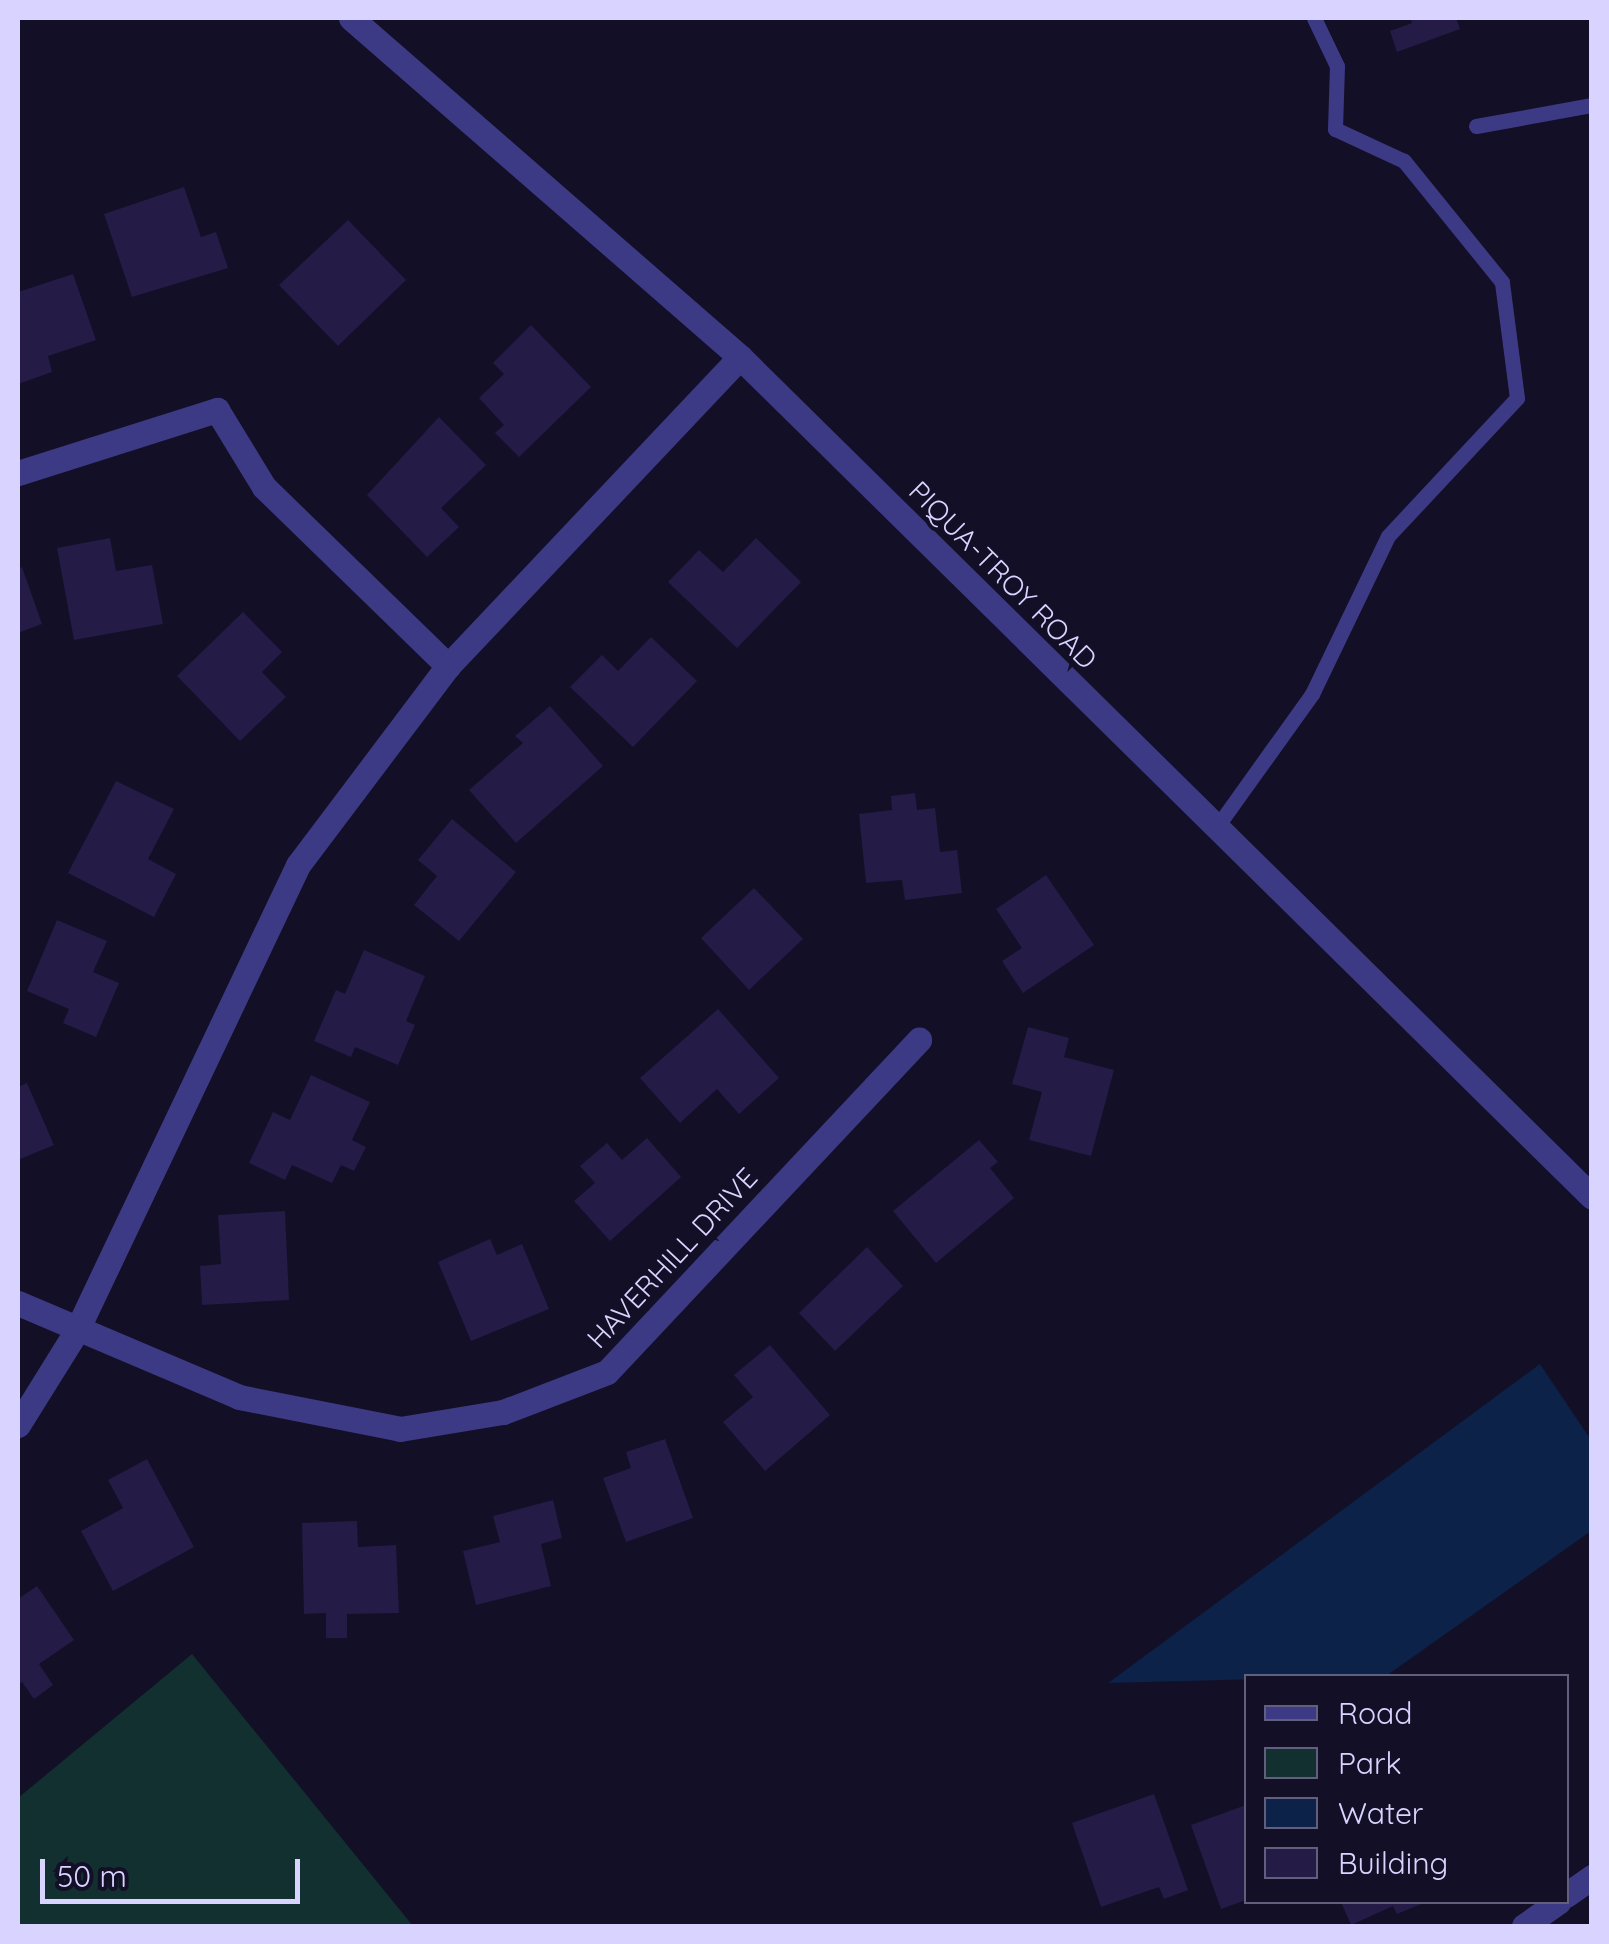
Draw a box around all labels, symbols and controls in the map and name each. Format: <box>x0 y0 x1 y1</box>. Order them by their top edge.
street label: PIQUA-TROY ROAD <box>902 474 1104 676</box>
street label: HAVERHILL DRIVE <box>580 1161 764 1355</box>
legend <box>1244 1674 1569 1904</box>
text: Road <box>1338 1694 1412 1732</box>
text: Park <box>1338 1744 1402 1782</box>
text: Water <box>1338 1794 1423 1832</box>
scale bar <box>45 1839 305 1901</box>
text: Building <box>1338 1844 1448 1882</box>
text: 50 m <box>57 1857 127 1895</box>

